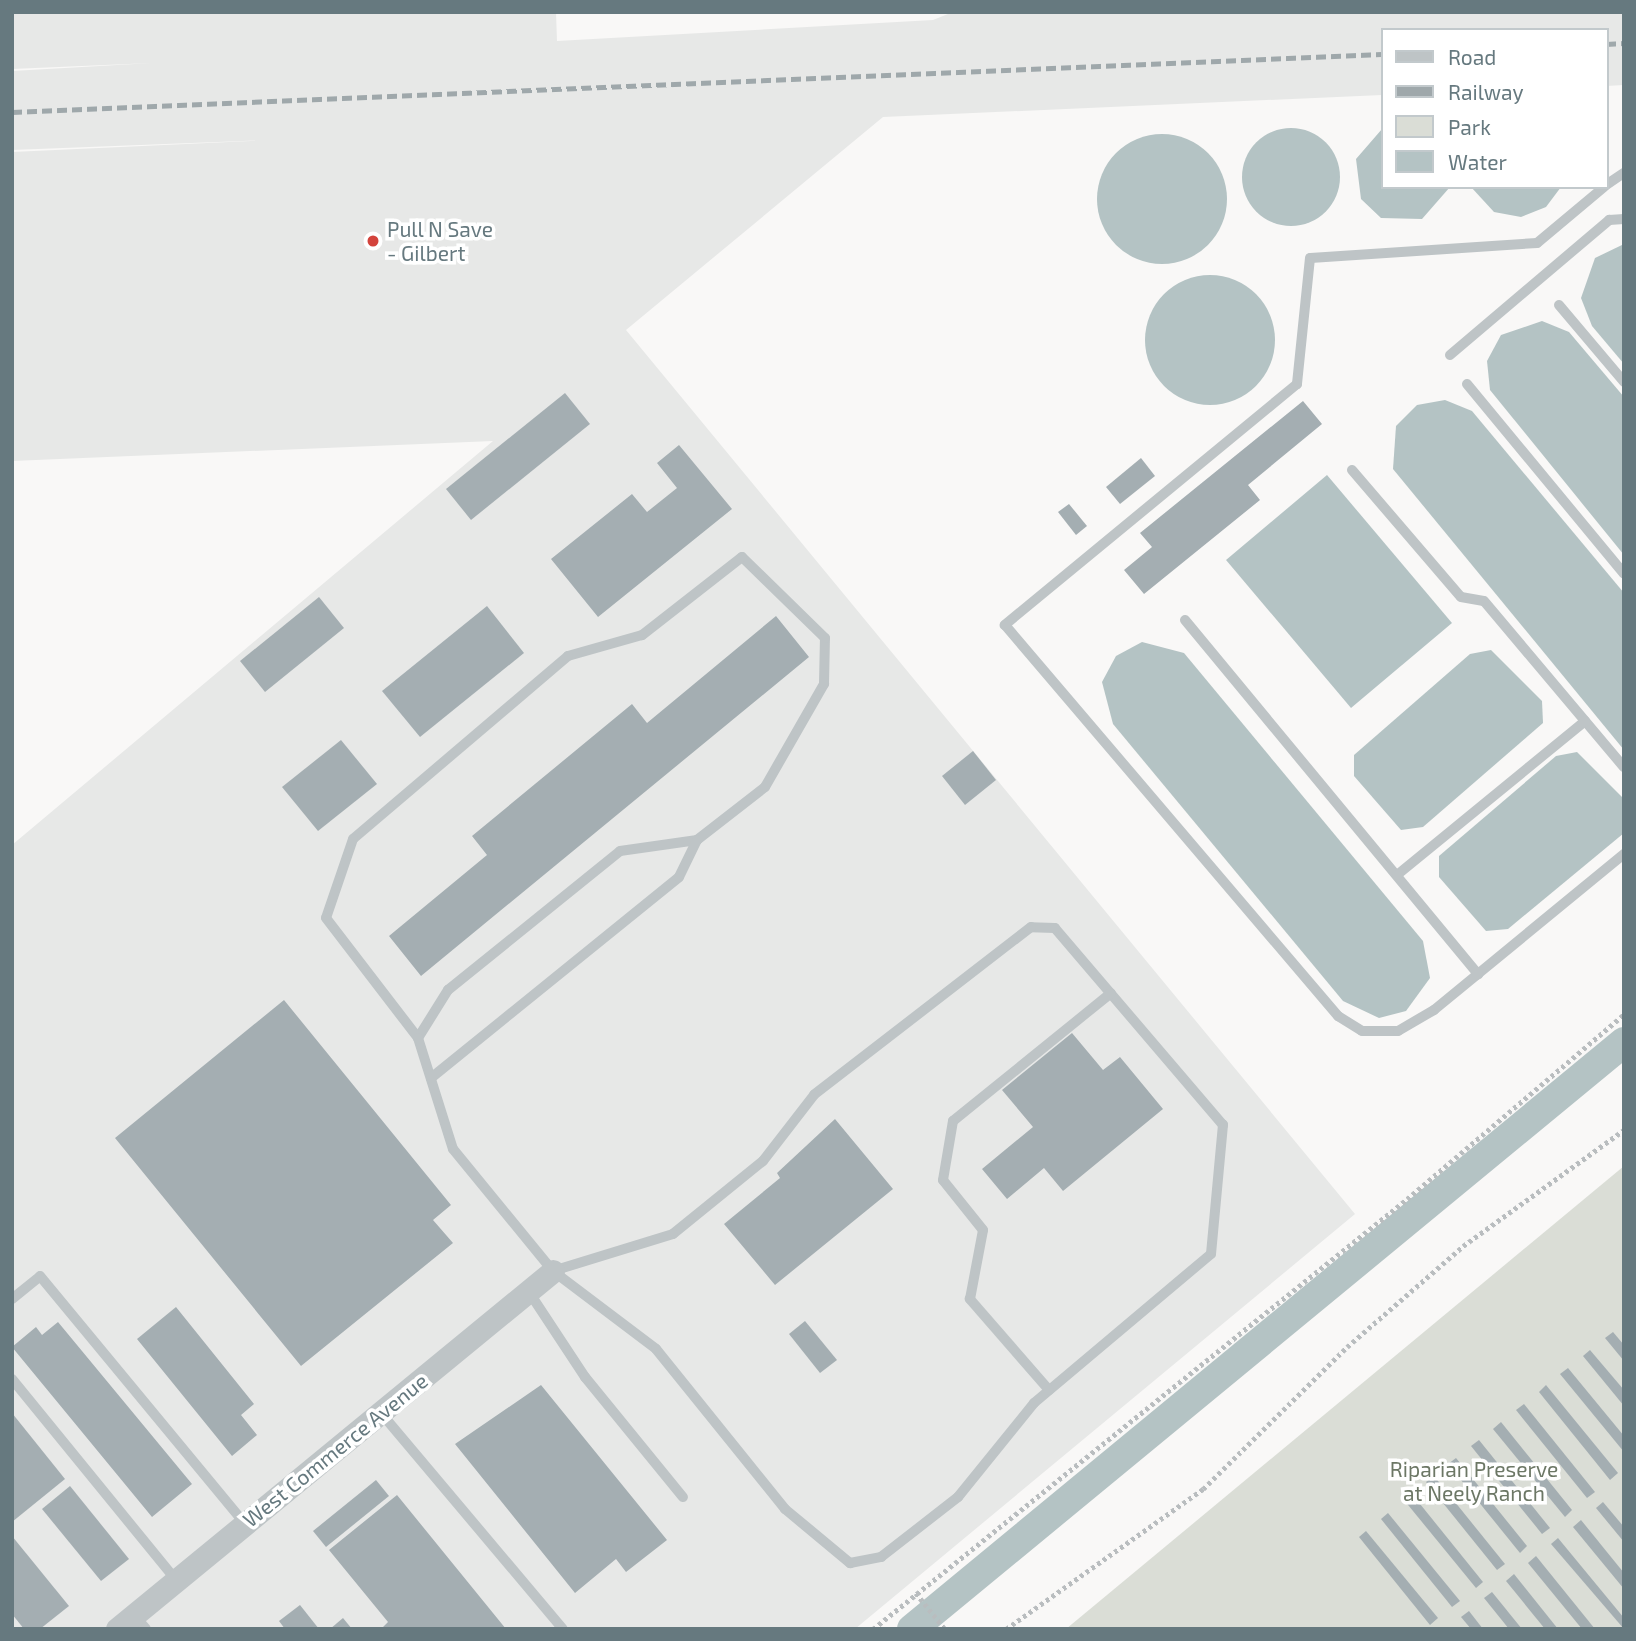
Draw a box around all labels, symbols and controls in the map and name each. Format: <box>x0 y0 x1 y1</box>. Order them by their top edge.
legend <box>1380 28 1608 189</box>
text: Road <box>1448 44 1496 69</box>
text: Railway <box>1448 79 1524 104</box>
text: Park <box>1448 114 1491 139</box>
text: Water <box>1448 149 1507 174</box>
place label: Pull N Save - Gilbert <box>387 216 494 266</box>
marker: Pull N Save - Gilbert <box>365 233 381 249</box>
street label: West Commerce Avenue <box>237 1368 433 1532</box>
park label: Riparian Preserve at Neely Ranch <box>1390 1456 1558 1506</box>

